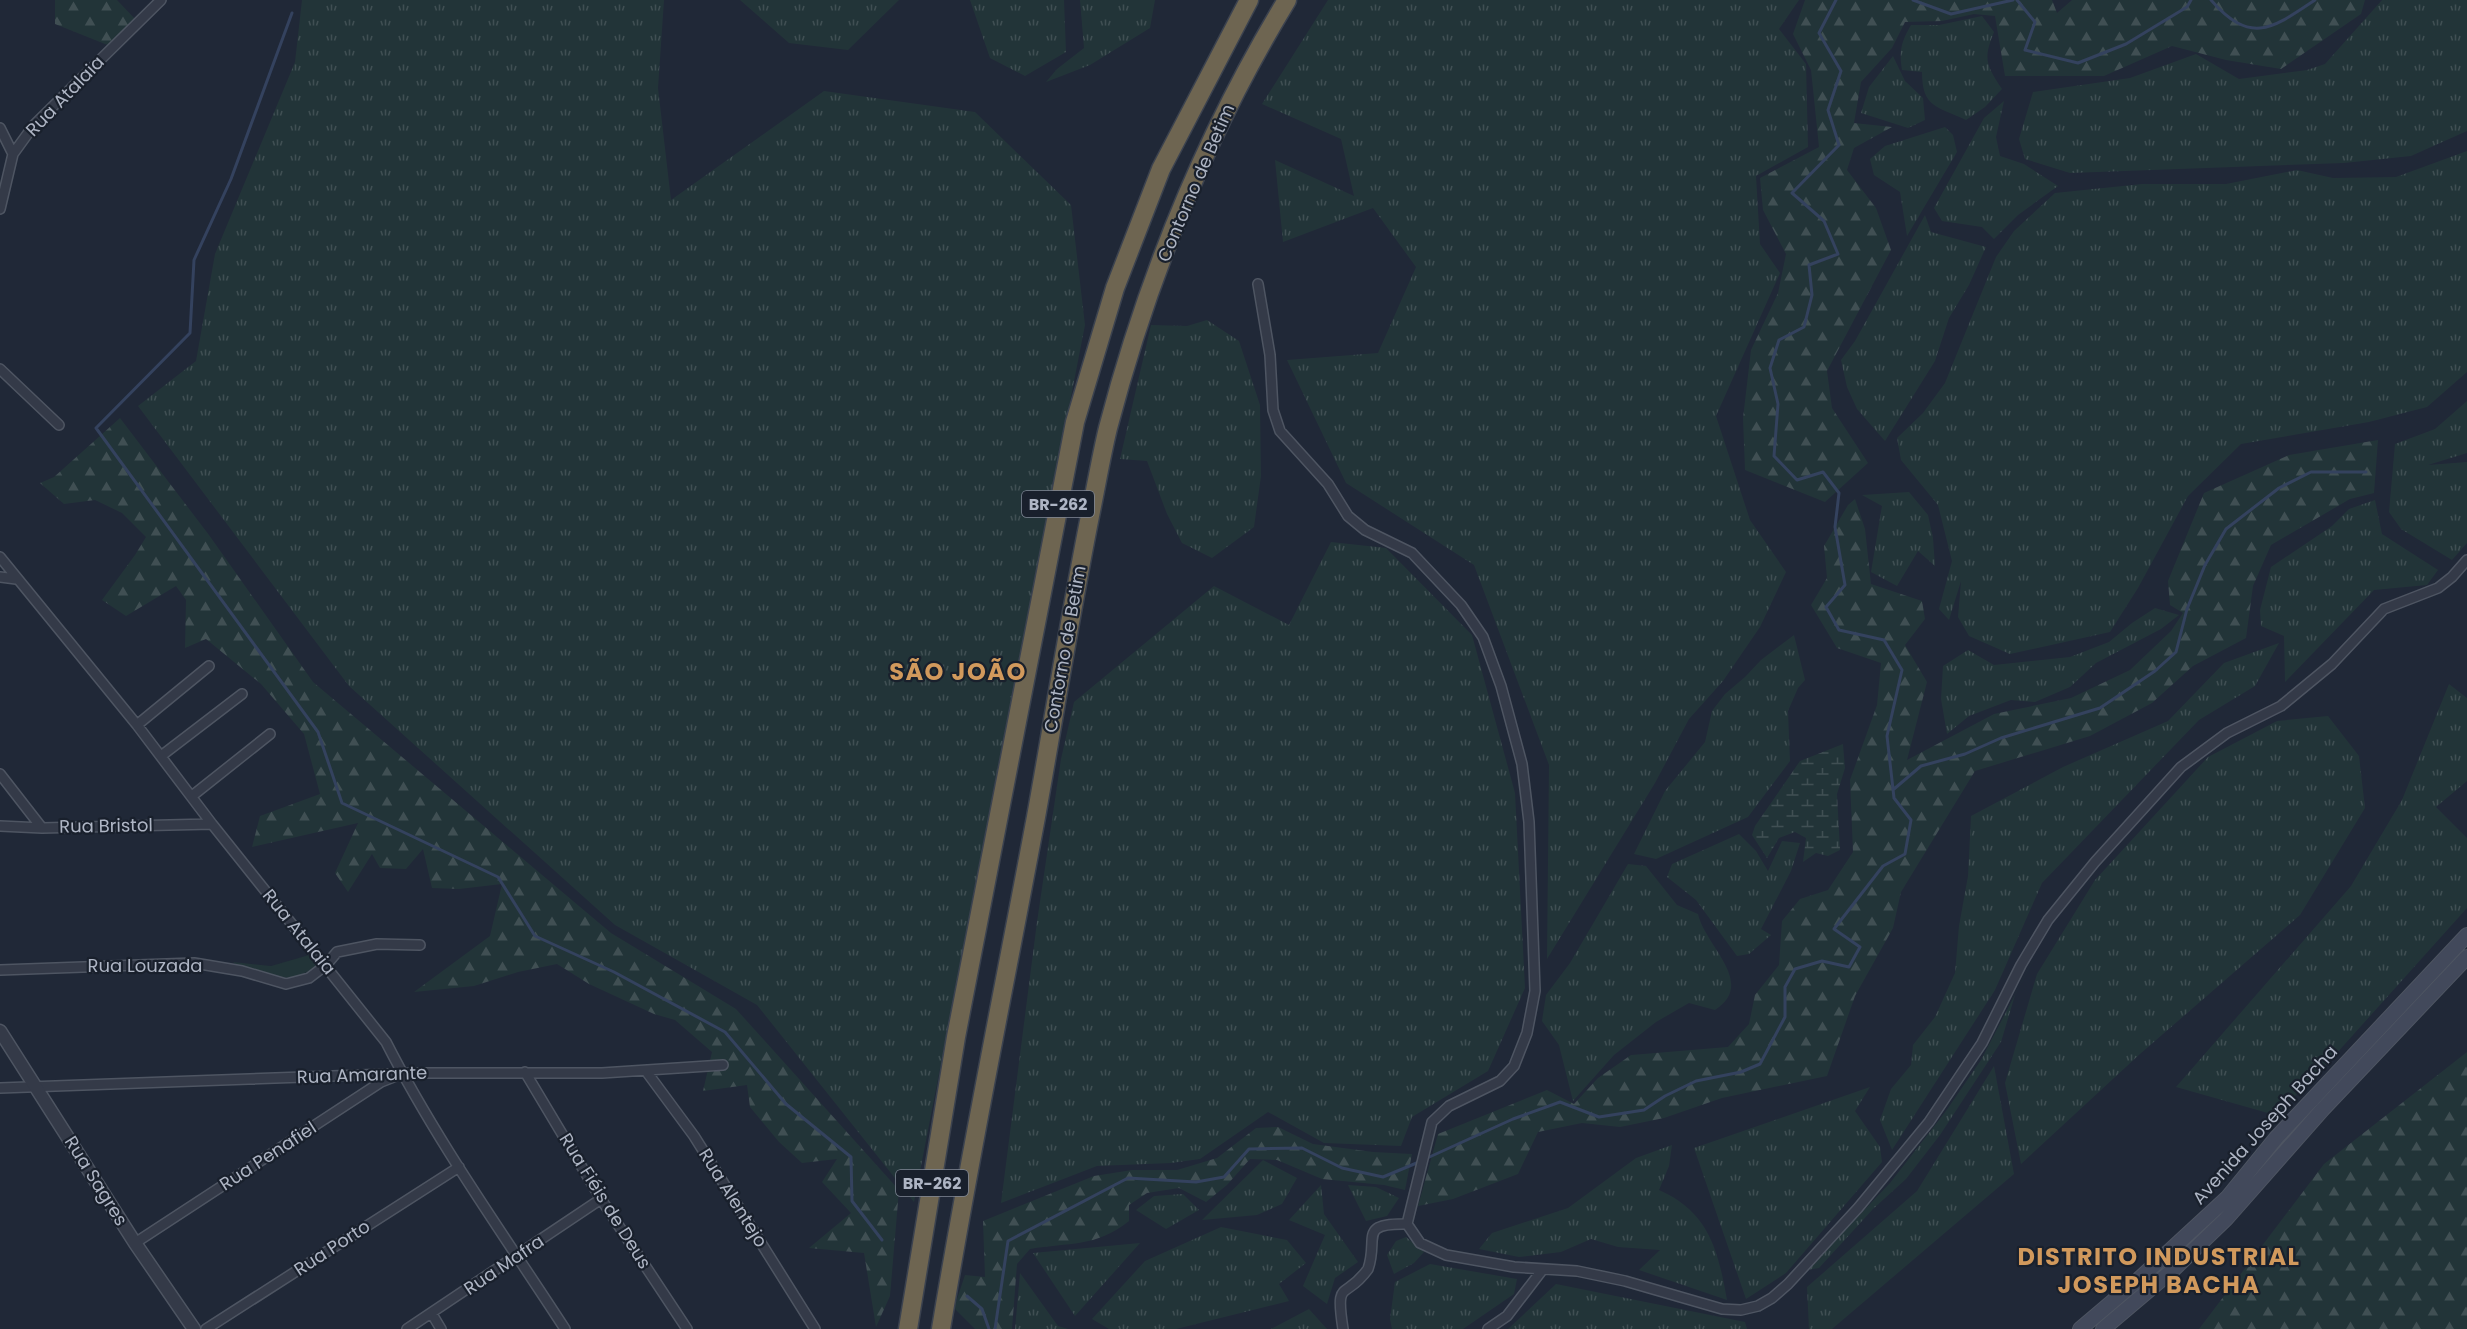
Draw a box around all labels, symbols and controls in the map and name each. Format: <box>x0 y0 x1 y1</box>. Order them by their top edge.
street label: Rua Atalaia <box>20 50 110 142</box>
street label: Contorno de Betim <box>1151 100 1240 266</box>
road number: BR-262 <box>1022 491 1094 517</box>
street label: Contorno de Betim <box>1037 563 1092 735</box>
district label: SÃO JOÃO <box>889 655 1027 688</box>
street label: Rua Bristol <box>59 812 153 839</box>
street label: Rua Atalaia <box>257 884 342 980</box>
street label: Rua Louzada <box>88 953 202 978</box>
street label: Avenida Joseph Bacha <box>2186 1040 2343 1210</box>
street label: Rua Amarante <box>296 1060 428 1089</box>
street label: Rua Penafiel <box>215 1115 321 1196</box>
street label: Rua Fiéis de Deus <box>554 1128 657 1273</box>
street label: Rua Sagres <box>59 1131 134 1230</box>
street label: Rua Alentejo <box>693 1143 774 1252</box>
road number: BR-262 <box>896 1170 968 1196</box>
street label: Rua Porto <box>289 1214 375 1282</box>
street label: Rua Mafra <box>459 1229 549 1301</box>
district label: DISTRITO INDUSTRIAL JOSEPH BACHA <box>2017 1240 2301 1301</box>

